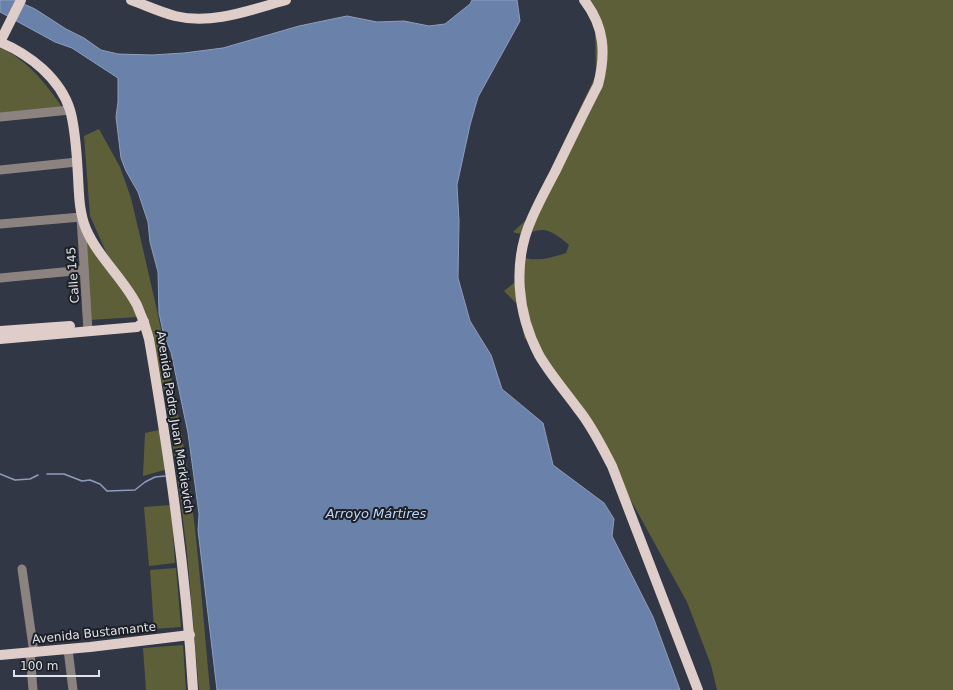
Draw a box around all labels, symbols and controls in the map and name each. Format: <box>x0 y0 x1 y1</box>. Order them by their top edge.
street label: Calle 145 <box>64 246 82 304</box>
street label: Avenida Padre Juan Markievich <box>154 330 196 514</box>
water label: Arroyo Mártires <box>325 506 427 521</box>
street label: Avenida Bustamante <box>31 620 157 646</box>
scale bar <box>14 652 99 678</box>
text: 100 m <box>20 659 58 673</box>

